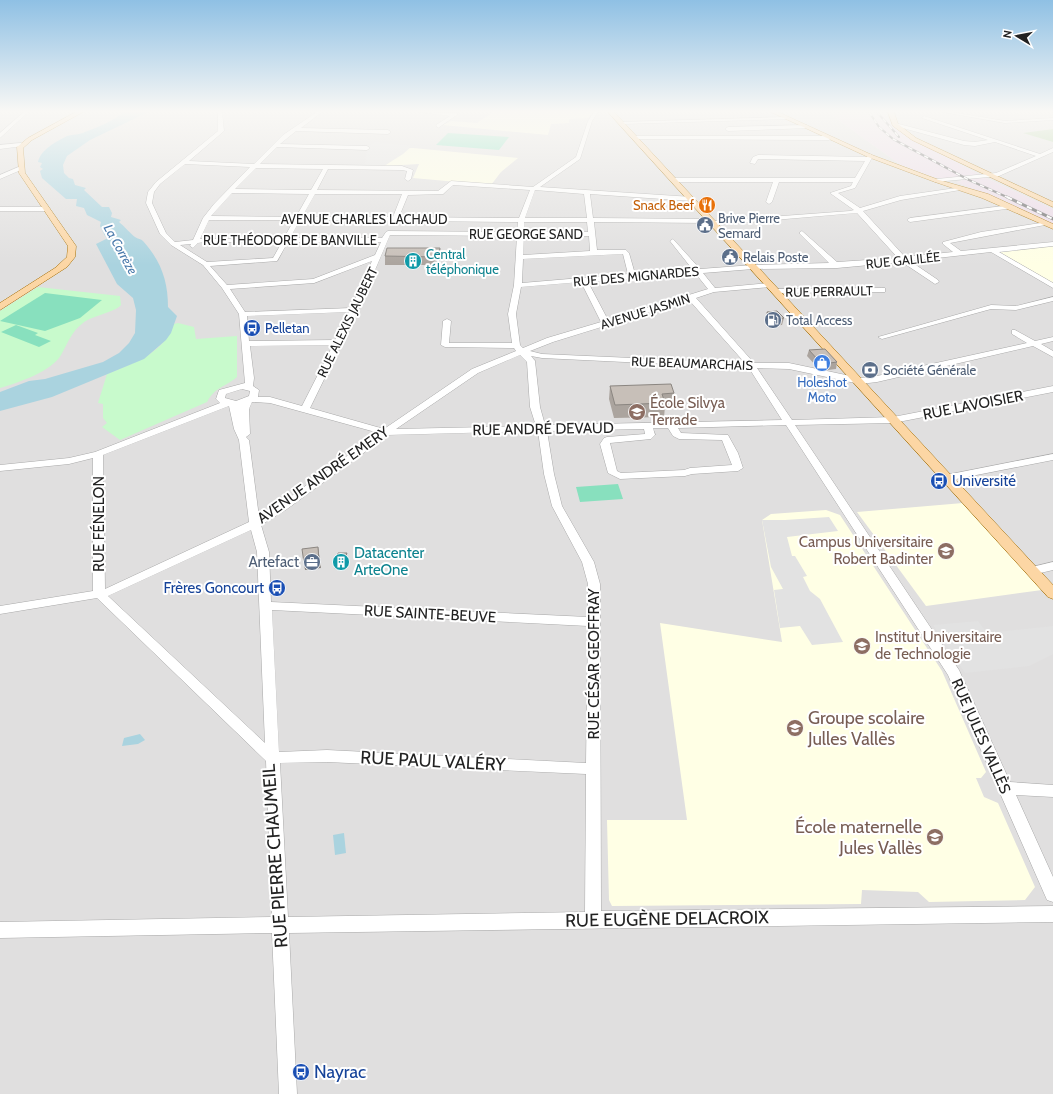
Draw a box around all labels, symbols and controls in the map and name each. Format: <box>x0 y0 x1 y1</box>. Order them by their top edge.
north arrow <box>997 16 1037 56</box>
text: N <box>1000 29 1015 39</box>
restaurant icon: Snack Beef <box>697 195 717 215</box>
place label: Snack Beef <box>633 197 695 213</box>
place label: Brive Pierre Semard <box>718 210 780 241</box>
street label: AVENUE CHARLES LACHAUD <box>281 211 447 227</box>
public building icon: Brive Pierre Semard <box>695 215 715 235</box>
water label: La Corrèze <box>101 221 141 277</box>
street label: RUE GEORGE SAND <box>469 226 583 242</box>
street label: RUE THÉODORE DE BANVILLE <box>203 231 377 248</box>
place label: Central téléphonique <box>426 246 499 277</box>
public building icon: Relais Poste <box>720 247 740 267</box>
street label: RUE GALILÉE <box>865 247 941 272</box>
place label: Relais Poste <box>743 249 809 265</box>
building icon: Central téléphonique <box>403 251 423 271</box>
street label: RUE DES MIGNARDES <box>572 262 700 289</box>
street label: RUE ALEXIS JAUBERT <box>313 264 381 380</box>
street label: RUE PERRAULT <box>785 282 873 300</box>
street label: AVENUE JASMIN <box>598 290 692 332</box>
fuel station icon: Total Access <box>763 310 783 330</box>
place label: Total Access <box>786 312 853 328</box>
bus stop icon: Pelletan <box>242 318 262 338</box>
place label: Pelletan <box>265 320 310 336</box>
street label: RUE BEAUMARCHAIS <box>631 353 754 373</box>
shop icon: Holeshot Moto <box>812 353 832 373</box>
bank icon: Société Générale <box>860 360 880 380</box>
place label: Société Générale <box>883 362 976 378</box>
place label: Holeshot Moto <box>797 374 847 405</box>
street label: RUE LAVOISIER <box>921 386 1025 424</box>
place label: École Silvya Terrade <box>650 393 726 429</box>
school or university icon: École Silvya Terrade <box>627 402 647 422</box>
street label: RUE ANDRÉ DEVAUD <box>472 418 614 439</box>
street label: AVENUE ANDRÉ EMERY <box>253 422 393 527</box>
bus stop icon: Université <box>929 471 949 491</box>
place label: Université <box>952 472 1016 490</box>
street label: RUE FÉNELON <box>89 476 108 572</box>
place label: Campus Universitaire Robert Badinter <box>799 533 933 568</box>
school or university icon: Campus Universitaire Robert Badinter <box>936 541 956 561</box>
place label: Datacenter ArteOne <box>354 544 424 579</box>
office icon: Artefact <box>302 552 322 572</box>
building icon: Datacenter ArteOne <box>331 552 351 572</box>
place label: Artefact <box>248 553 299 571</box>
bus stop icon: Frères Goncourt <box>267 578 287 598</box>
place label: Frères Goncourt <box>164 579 264 597</box>
street label: RUE CÉSAR GEOFFRAY <box>584 588 603 739</box>
street label: RUE SAINTE-BEUVE <box>364 602 496 626</box>
place label: Institut Universitaire de Technologie <box>875 628 1002 663</box>
school or university icon: Institut Universitaire de Technologie <box>852 636 872 656</box>
street label: RUE JULES VALLÈS <box>948 675 1015 797</box>
place label: Groupe scolaire Julles Vallès <box>807 707 925 750</box>
school or university icon: Groupe scolaire Julles Vallès <box>785 718 805 738</box>
street label: RUE PAUL VALÉRY <box>360 746 507 776</box>
street label: RUE PIERRE CHAUMEIL <box>258 763 292 949</box>
place label: École maternelle Jules Vallès <box>795 816 922 859</box>
school or university icon: École maternelle Jules Vallès <box>925 827 945 847</box>
street label: RUE EUGÈNE DELACROIX <box>565 906 769 932</box>
place label: Nayrac <box>314 1061 366 1083</box>
bus stop icon: Nayrac <box>291 1062 311 1082</box>

